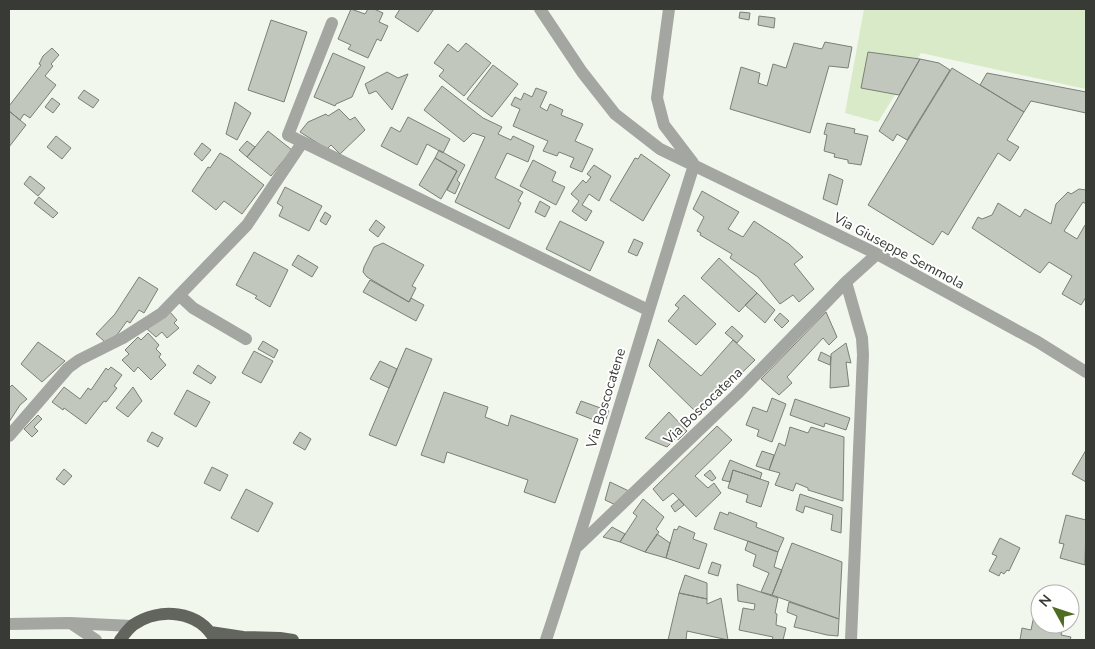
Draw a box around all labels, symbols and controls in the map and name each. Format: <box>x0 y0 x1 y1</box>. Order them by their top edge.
street label: Via Giuseppe Semmola <box>829 208 968 294</box>
street label: Via Boscocatene <box>581 346 630 451</box>
street label: Via Boscocatena <box>658 363 747 449</box>
north arrow <box>1030 584 1080 634</box>
text: N <box>1035 591 1056 611</box>

